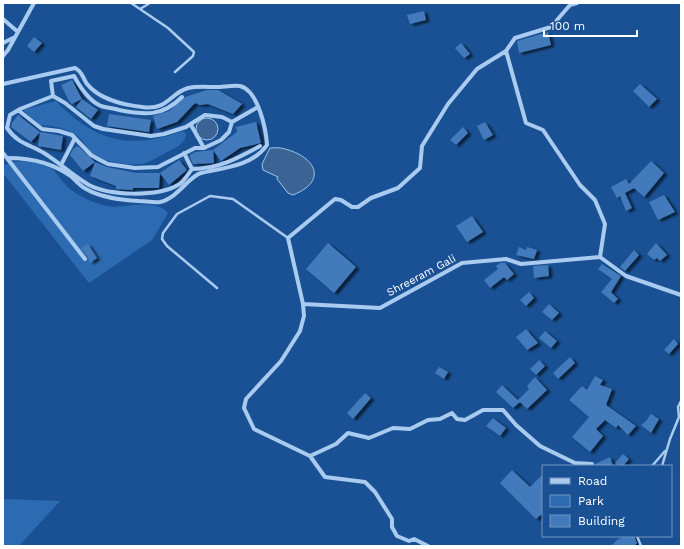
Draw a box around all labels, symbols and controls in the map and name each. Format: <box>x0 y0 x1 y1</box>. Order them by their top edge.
scale bar <box>544 12 637 38</box>
text: 100 m <box>550 19 585 33</box>
street label: Shreeram Gali <box>385 252 458 299</box>
legend <box>542 465 672 537</box>
text: Road <box>578 474 607 488</box>
text: Park <box>578 494 604 508</box>
text: Building <box>578 514 625 528</box>

